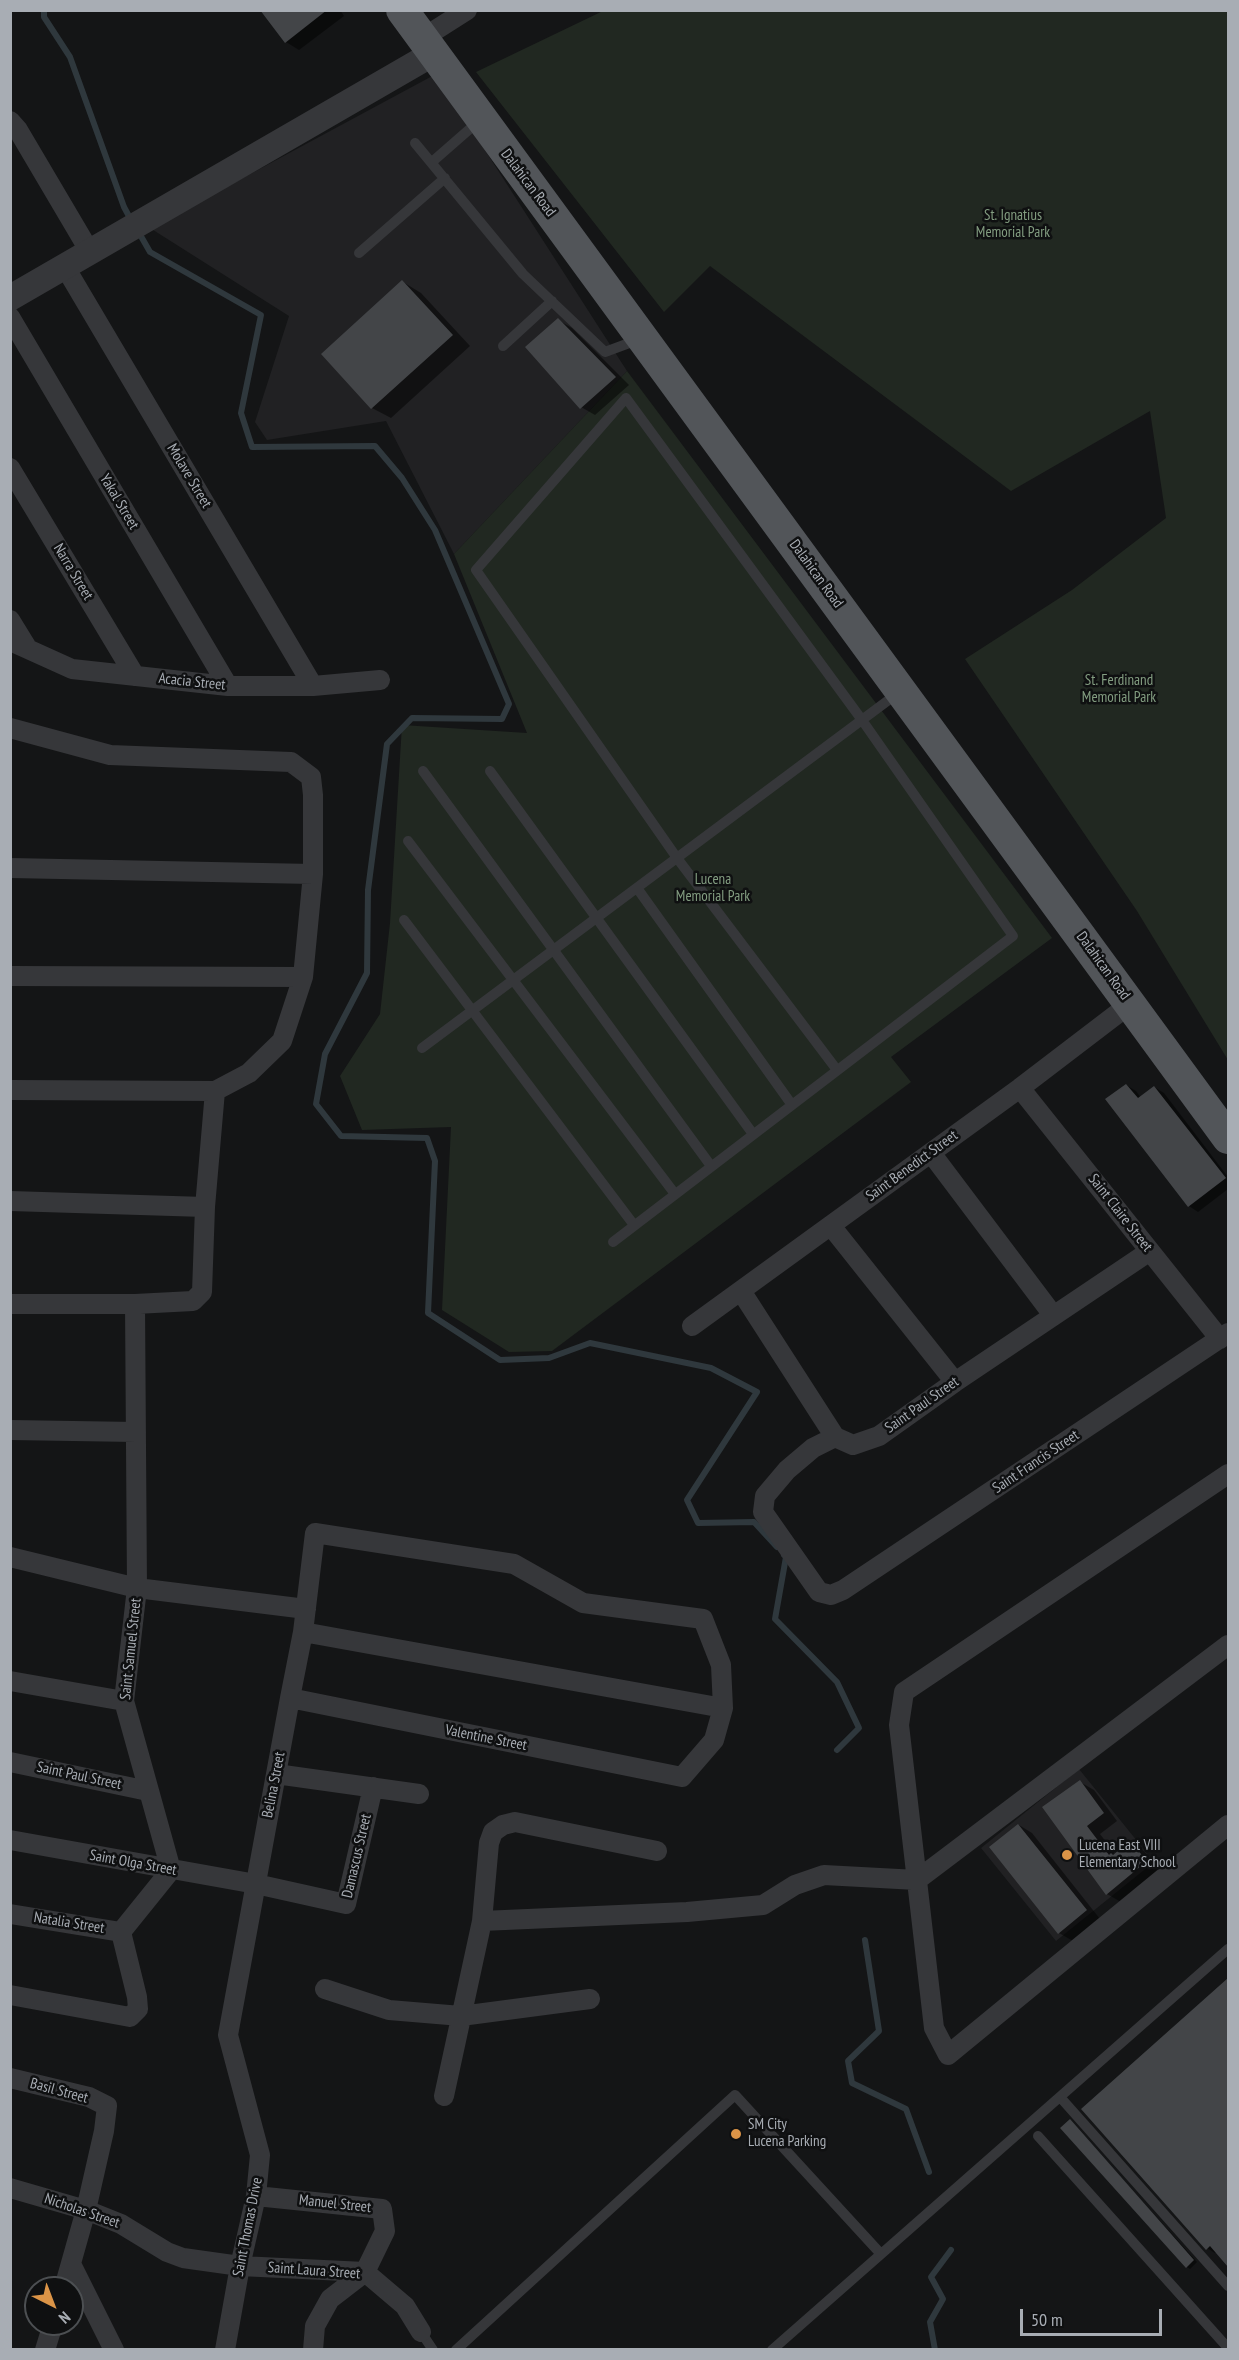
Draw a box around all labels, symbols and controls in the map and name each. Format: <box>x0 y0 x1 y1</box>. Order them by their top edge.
street label: Dalahican Road <box>497 146 559 220</box>
park label: St. Ignatius Memorial Park <box>976 207 1050 242</box>
street label: Molave Street <box>163 441 215 511</box>
street label: Yakal Street <box>95 471 143 533</box>
street label: Dalahican Road <box>785 536 847 612</box>
street label: Narra Street <box>49 541 97 603</box>
street label: Acacia Street <box>158 670 226 694</box>
park label: St. Ferdinand Memorial Park <box>1082 672 1156 707</box>
park label: Lucena Memorial Park <box>676 871 750 906</box>
street label: Dalahican Road <box>1072 928 1134 1004</box>
street label: Saint Benedict Street <box>863 1127 961 1205</box>
street label: Saint Claire Street <box>1084 1171 1156 1255</box>
street label: Saint Paul Street <box>882 1373 962 1437</box>
street label: Saint Francis Street <box>989 1426 1083 1498</box>
street label: Saint Samuel Street <box>117 1597 145 1701</box>
street label: Valentine Street <box>444 1721 528 1755</box>
street label: Belina Street <box>259 1750 289 1820</box>
street label: Saint Paul Street <box>35 1758 123 1794</box>
street label: Damascus Street <box>339 1812 375 1900</box>
place label: Lucena East VIII Elementary School <box>1079 1837 1176 1872</box>
street label: Saint Olga Street <box>88 1846 178 1880</box>
marker: Lucena East VIII Elementary School <box>1060 1848 1074 1862</box>
street label: Natalia Street <box>32 1909 106 1937</box>
street label: Basil Street <box>28 2075 90 2107</box>
place label: SM City Lucena Parking <box>748 2116 826 2151</box>
marker: SM City Lucena Parking <box>729 2127 743 2141</box>
street label: Saint Thomas Drive <box>230 2176 266 2278</box>
street label: Nicholas Street <box>42 2190 122 2232</box>
street label: Manuel Street <box>298 2191 372 2217</box>
street label: Saint Laura Street <box>267 2259 361 2283</box>
north arrow <box>24 2276 84 2336</box>
scale bar <box>1023 2297 1166 2335</box>
text: N <box>55 2308 75 2328</box>
text: 50 m <box>1031 2308 1063 2331</box>

